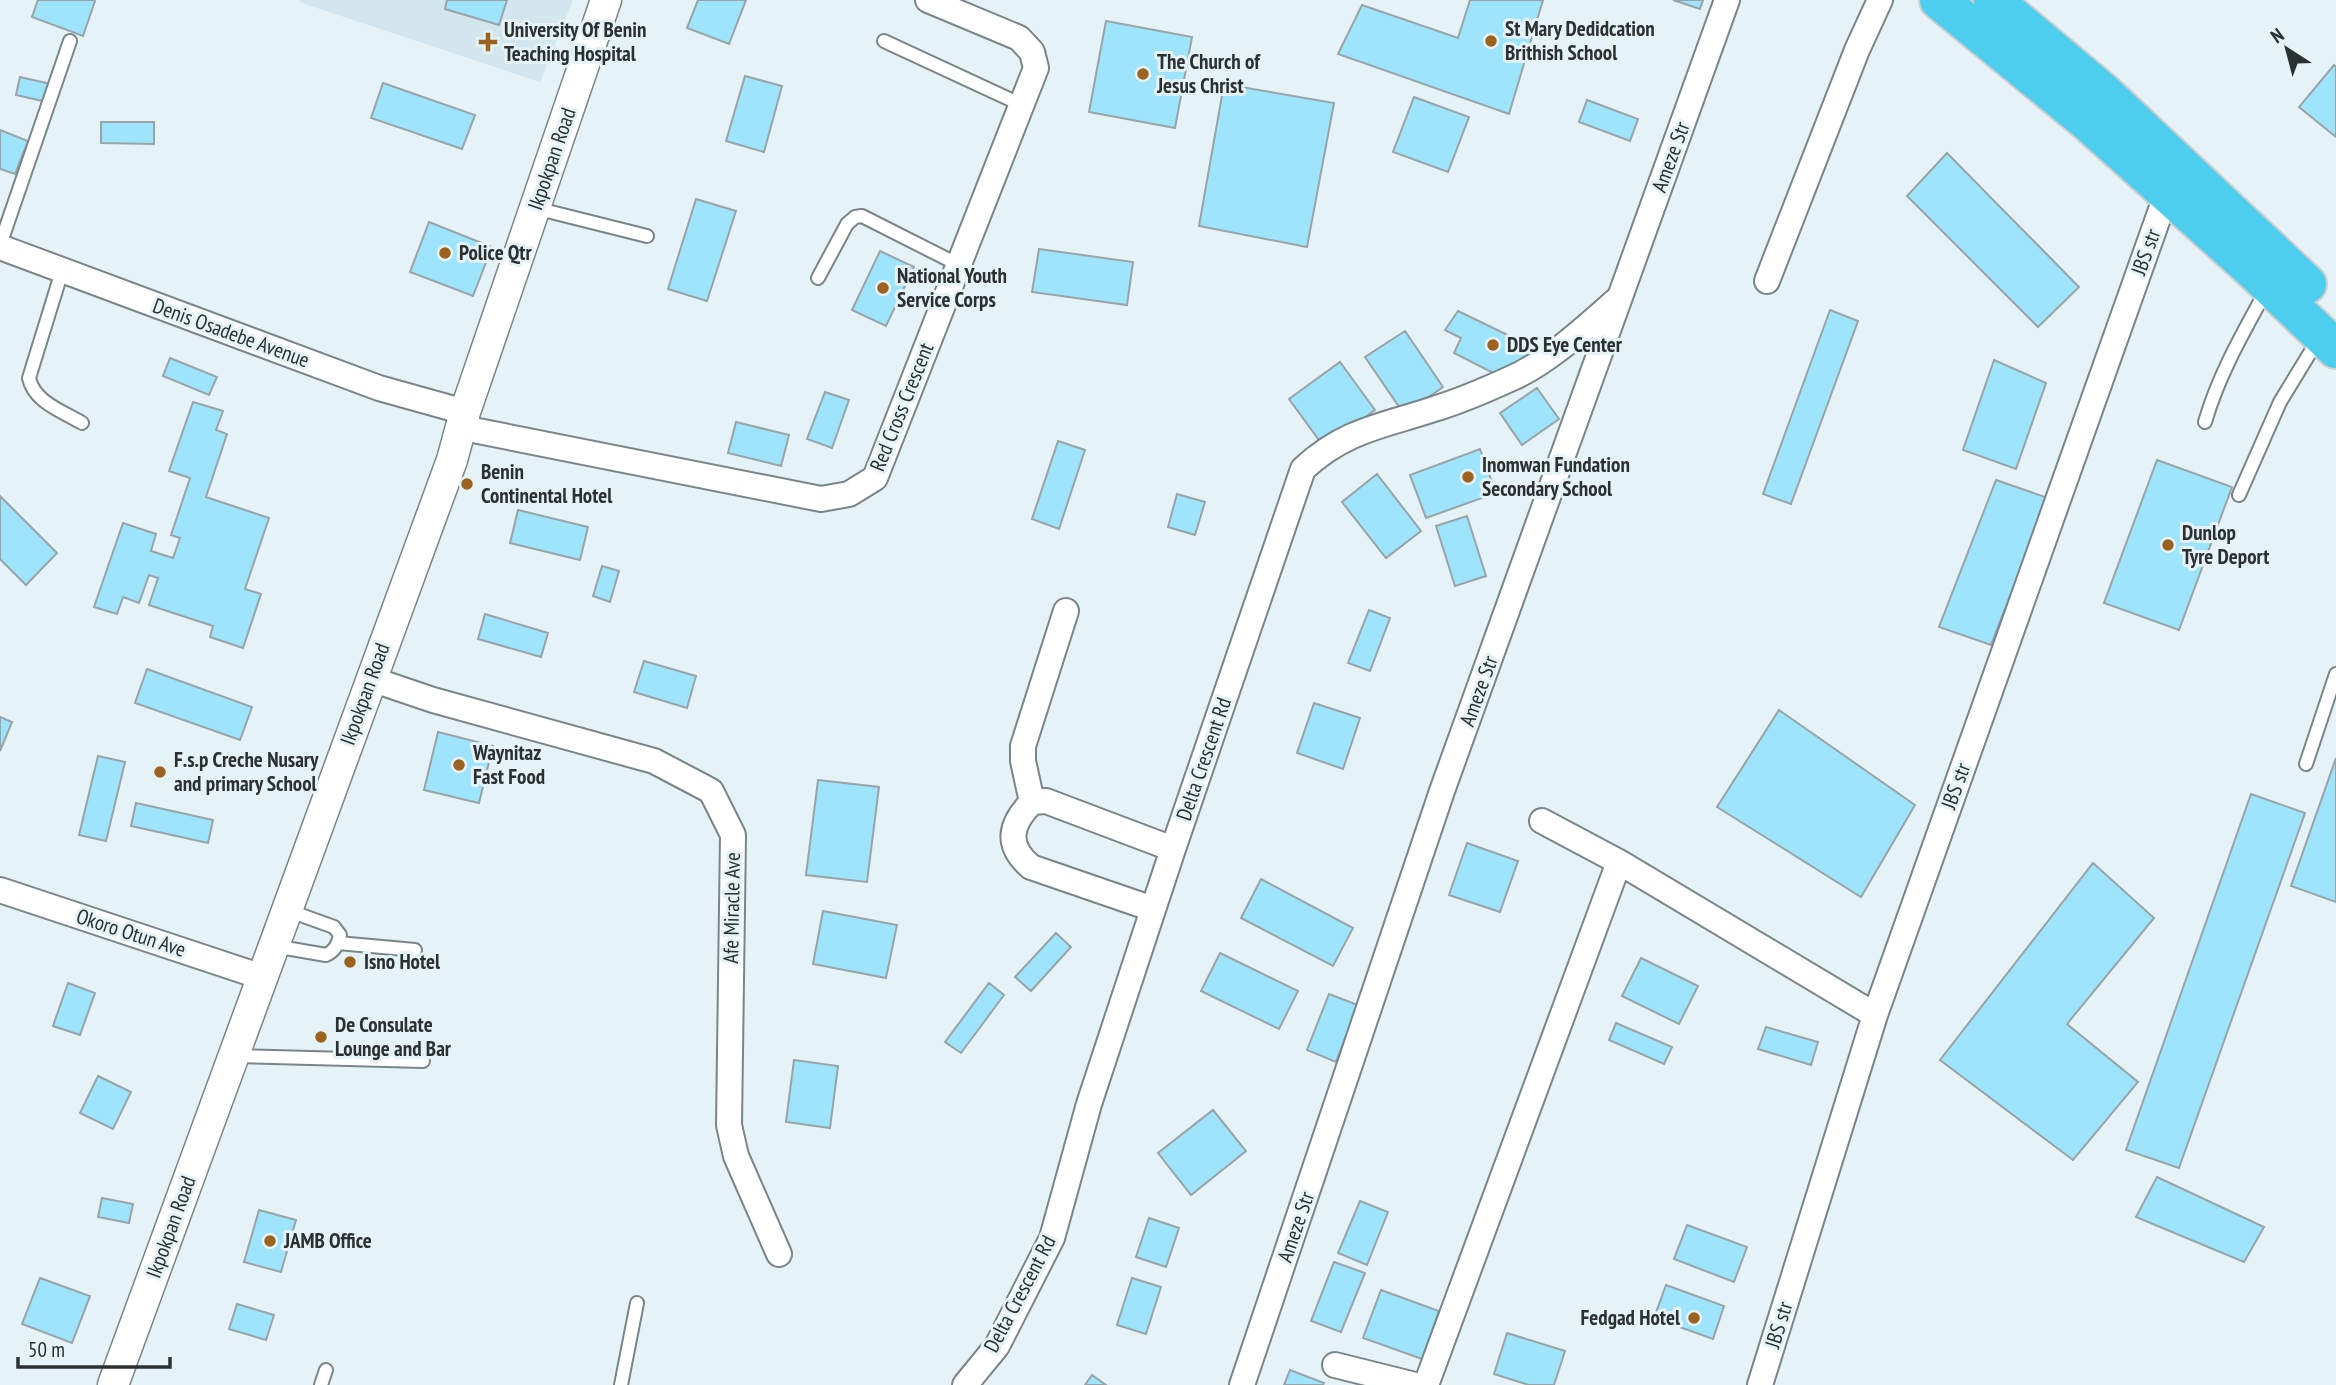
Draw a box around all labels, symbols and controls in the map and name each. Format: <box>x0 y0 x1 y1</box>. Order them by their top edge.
north arrow <box>2252 14 2322 84</box>
place label: St Mary Dedidcation Brithish School <box>1505 15 1655 66</box>
place label: University Of Benin Teaching Hospital <box>504 16 646 67</box>
text: N <box>2266 23 2288 48</box>
marker: University Of Benin Teaching Hospital <box>478 32 498 52</box>
marker: St Mary Dedidcation Brithish School <box>1483 33 1499 49</box>
place label: The Church of Jesus Christ <box>1156 48 1261 99</box>
marker: The Church of Jesus Christ <box>1135 66 1151 82</box>
street label: Ikpokpan Road <box>521 104 582 214</box>
street label: Ameze Str <box>1645 118 1696 196</box>
street label: JBS str <box>2124 225 2166 279</box>
place label: Police Qtr <box>459 239 532 266</box>
marker: Police Qtr <box>437 245 453 261</box>
place label: National Youth Service Corps <box>897 262 1007 313</box>
marker: National Youth Service Corps <box>875 280 891 296</box>
street label: Denis Osadebe Avenue <box>149 292 313 373</box>
place label: DDS Eye Center <box>1507 331 1623 358</box>
marker: DDS Eye Center <box>1485 337 1501 353</box>
street label: Red Cross Crescent <box>864 339 940 475</box>
place label: Inomwan Fundation Secondary School <box>1482 451 1630 502</box>
place label: Benin Continental Hotel <box>481 458 613 509</box>
marker: Inomwan Fundation Secondary School <box>1460 469 1476 485</box>
marker: Benin Continental Hotel <box>459 476 475 492</box>
place label: Dunlop Tyre Deport <box>2182 519 2269 570</box>
marker: Dunlop Tyre Deport <box>2160 537 2176 553</box>
street label: Ikpokpan Road <box>334 639 395 748</box>
street label: Ameze Str <box>1453 652 1504 730</box>
street label: Delta Crescent Rd <box>1170 694 1237 824</box>
place label: Waynitaz Fast Food <box>472 739 545 790</box>
place label: F.s.p Creche Nusary and primary School <box>174 746 319 797</box>
marker: Waynitaz Fast Food <box>451 757 467 773</box>
street label: JBS str <box>1934 759 1976 813</box>
marker: F.s.p Creche Nusary and primary School <box>152 764 168 780</box>
street label: Afe Miracle Ave <box>717 852 746 964</box>
street label: Okoro Otun Ave <box>73 902 189 963</box>
place label: Isno Hotel <box>364 948 441 975</box>
marker: Isno Hotel <box>342 954 358 970</box>
place label: De Consulate Lounge and Bar <box>335 1011 452 1062</box>
marker: De Consulate Lounge and Bar <box>313 1029 329 1045</box>
street label: Ikpokpan Road <box>140 1172 201 1281</box>
street label: Ameze Str <box>1271 1188 1320 1266</box>
place label: JAMB Office <box>283 1227 372 1254</box>
street label: Delta Crescent Rd <box>977 1231 1062 1357</box>
marker: JAMB Office <box>262 1233 278 1249</box>
street label: JBS str <box>1758 1298 1798 1352</box>
place label: Fedgad Hotel <box>1581 1304 1681 1331</box>
marker: Fedgad Hotel <box>1686 1310 1702 1326</box>
scale bar <box>18 1326 170 1370</box>
text: 50 m <box>28 1336 65 1363</box>

